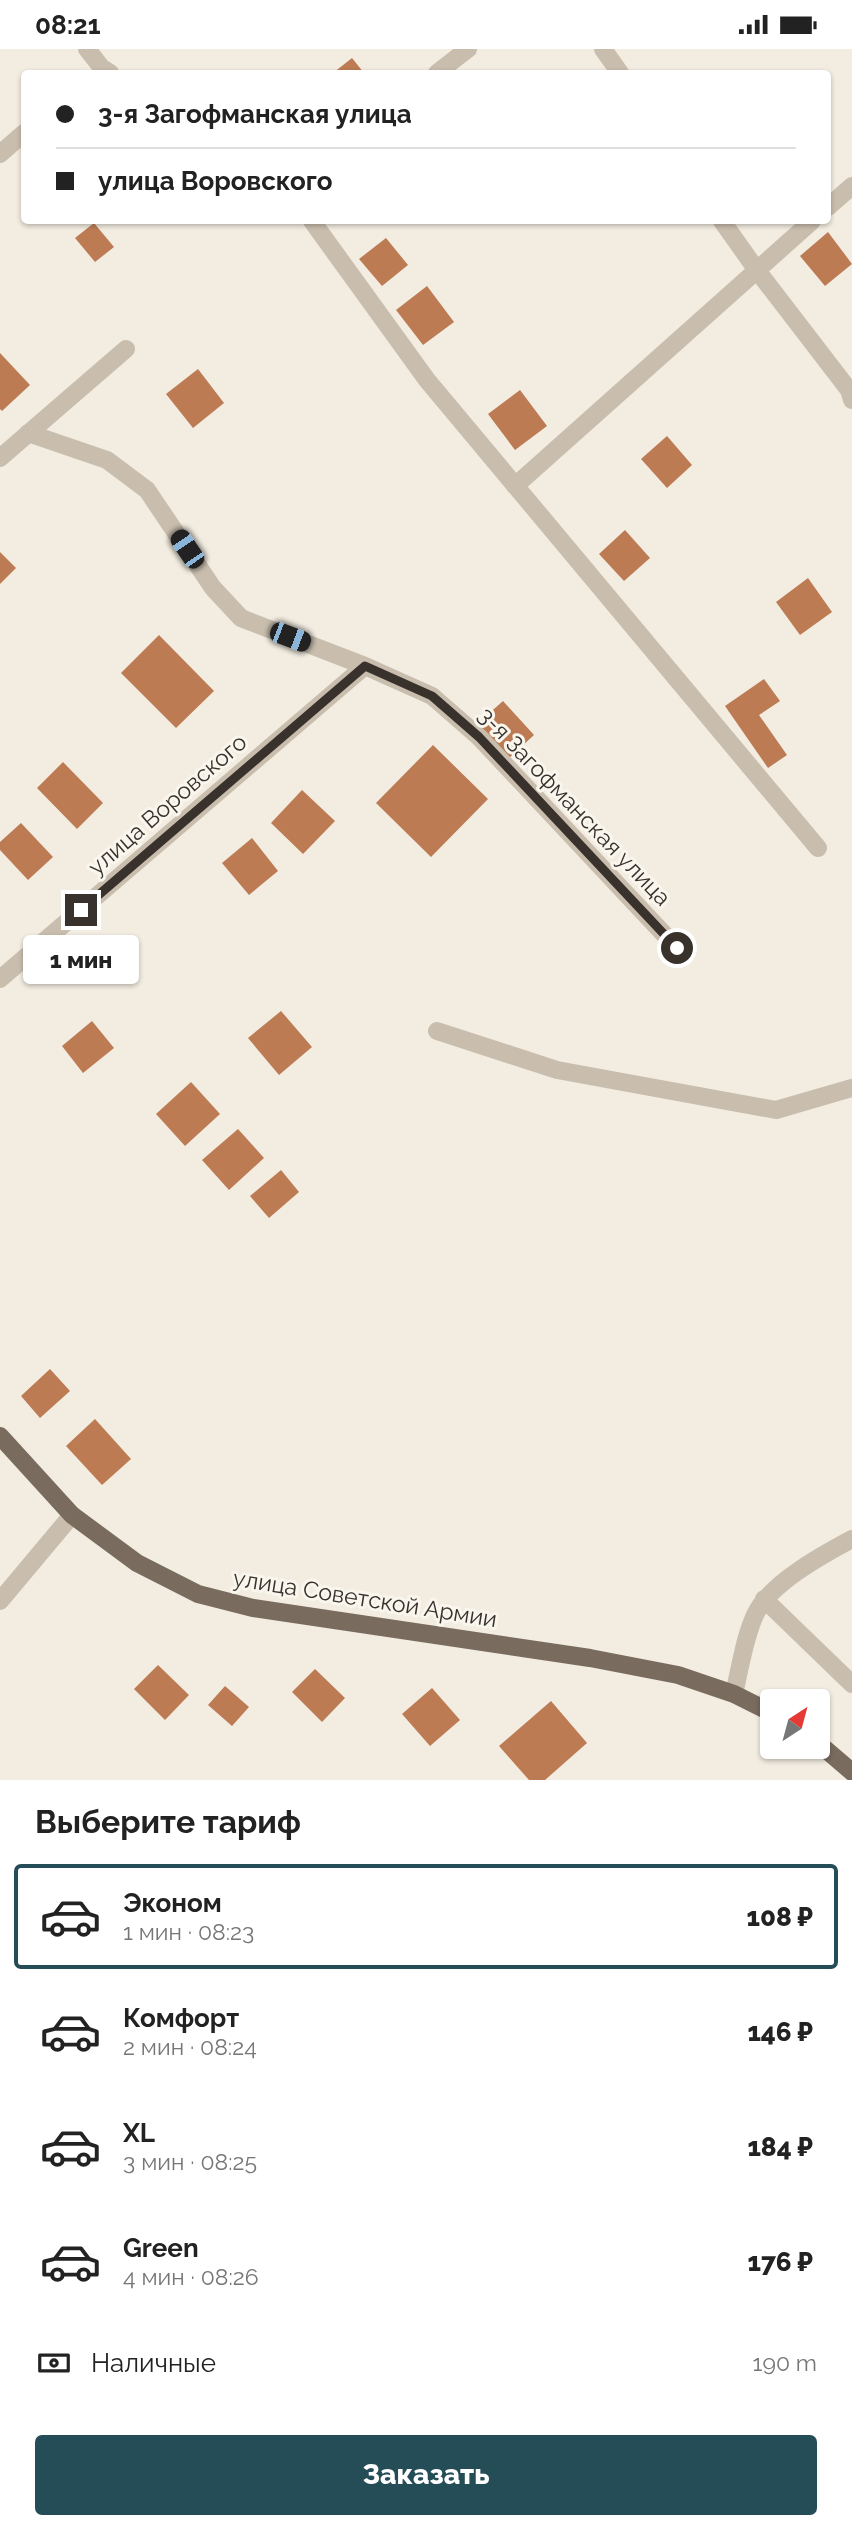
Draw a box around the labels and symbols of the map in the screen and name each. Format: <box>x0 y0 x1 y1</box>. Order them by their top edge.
car <box>167 526 208 572</box>
car <box>267 620 314 654</box>
street label: 3-я Загофманская улица <box>473 701 677 911</box>
street label: улица Воровского <box>82 728 252 880</box>
route end <box>65 894 97 926</box>
route start <box>661 932 693 964</box>
callout: 1 мин <box>23 935 139 983</box>
street label: улица Советской Армии <box>231 1564 499 1632</box>
north arrow <box>760 1689 830 1759</box>

